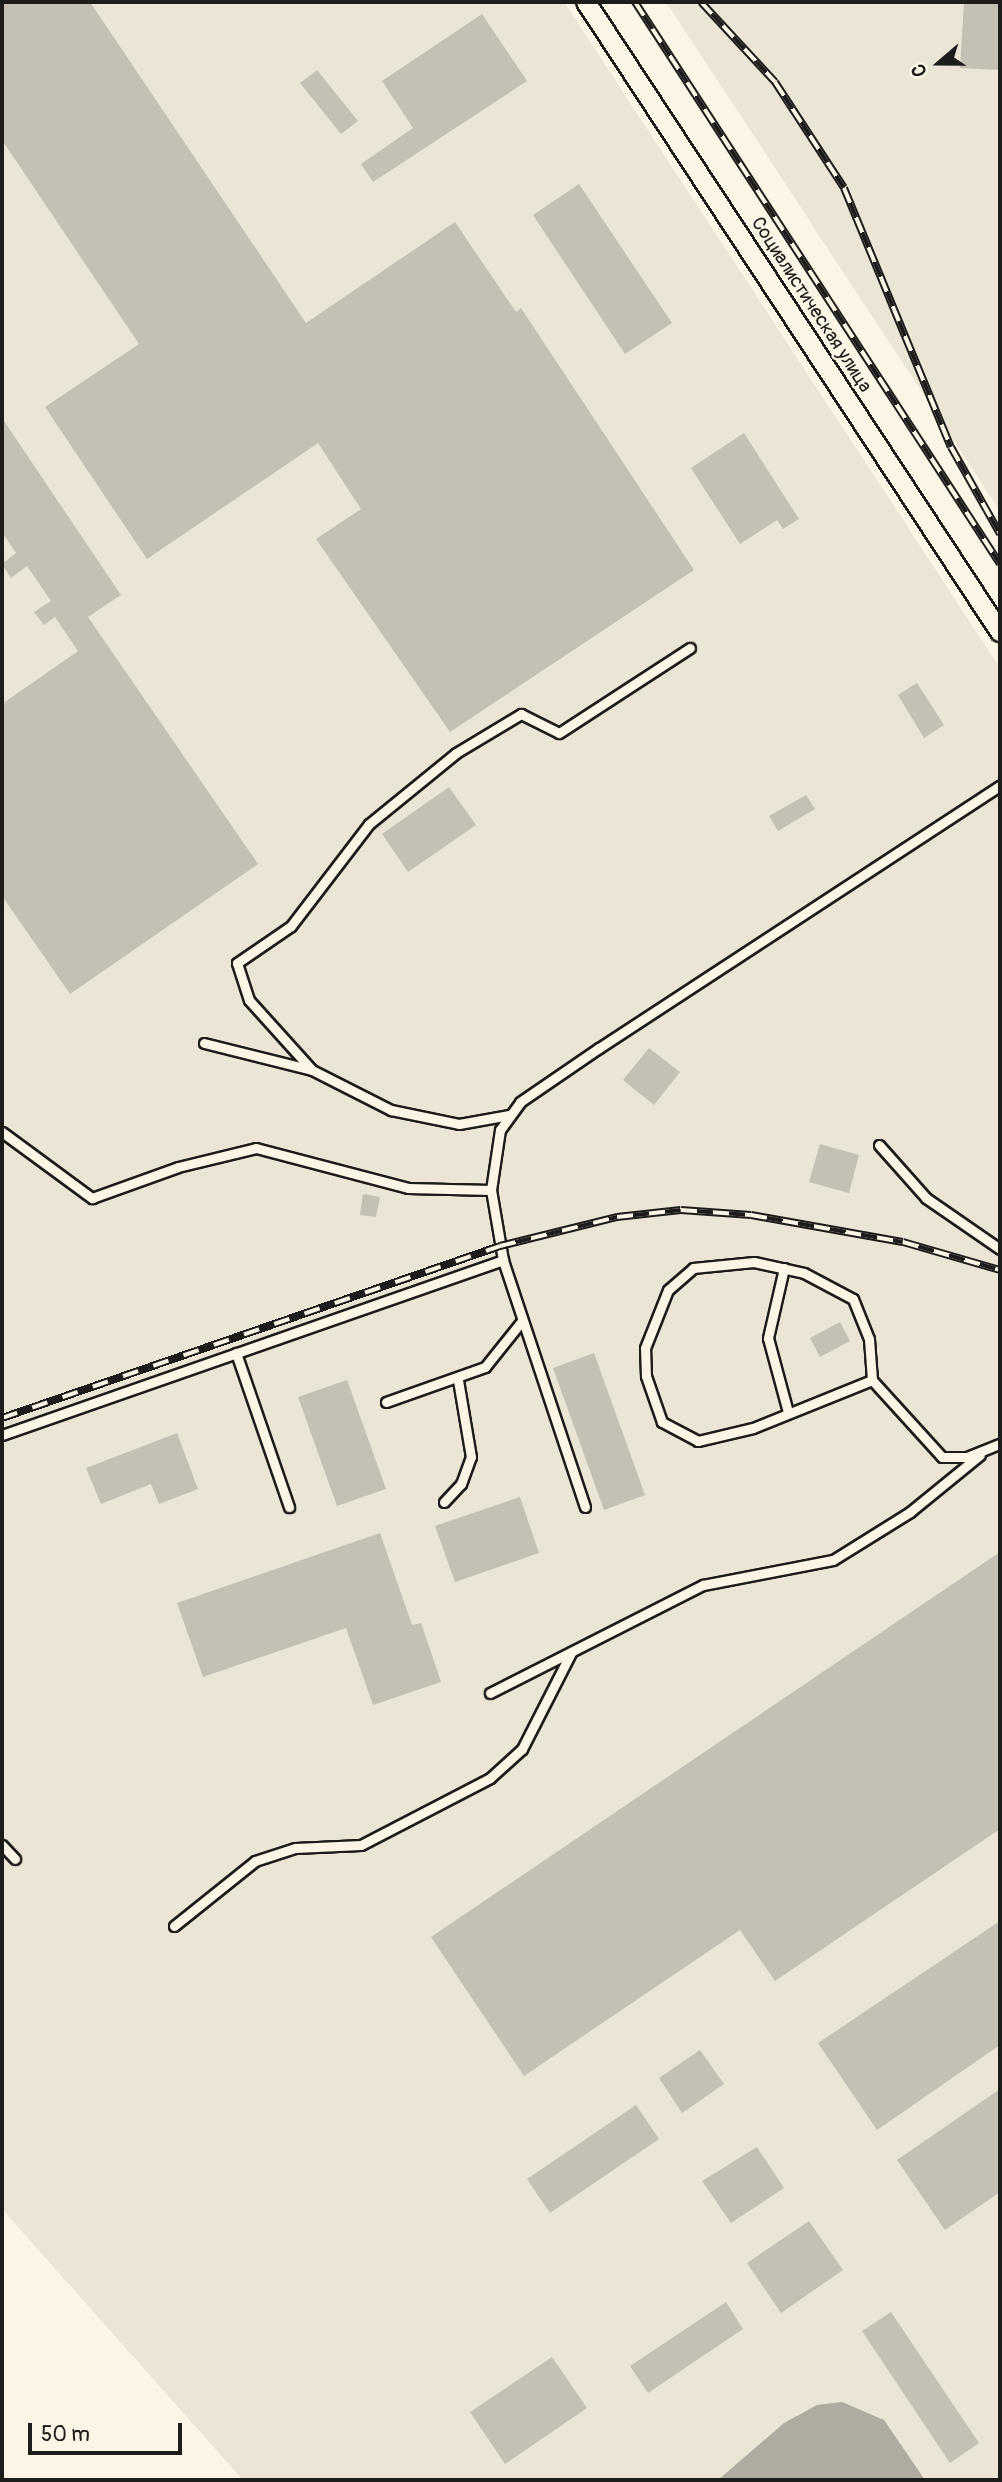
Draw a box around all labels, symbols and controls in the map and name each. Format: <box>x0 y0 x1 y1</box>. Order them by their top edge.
north arrow <box>904 28 974 98</box>
text: С <box>906 61 933 80</box>
street label: Социалистическая улица <box>746 213 876 397</box>
scale bar <box>32 2408 186 2452</box>
text: 50 m <box>41 2421 90 2448</box>

